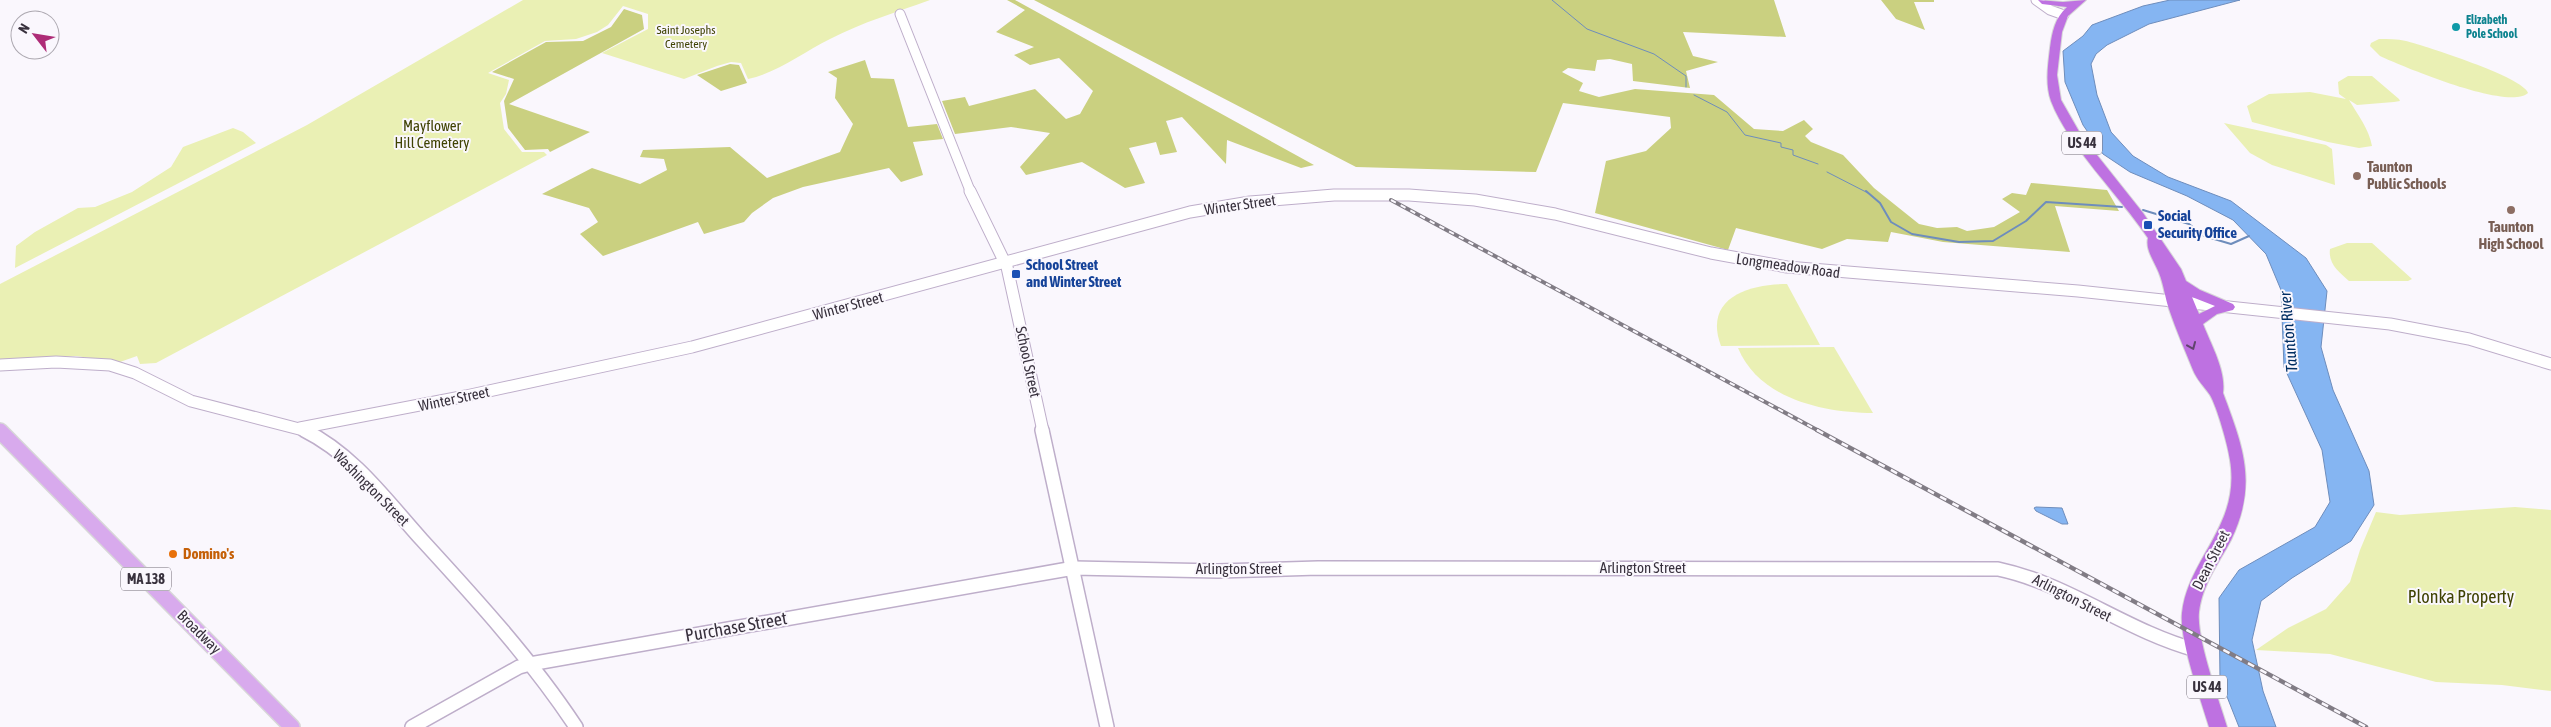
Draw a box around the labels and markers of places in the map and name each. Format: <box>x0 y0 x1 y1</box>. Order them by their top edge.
place label: Elizabeth Pole School <box>2466 13 2518 41</box>
marker: Elizabeth Pole School <box>2450 21 2462 33</box>
place label: Taunton Public Schools <box>2367 158 2447 192</box>
marker: Taunton Public Schools <box>2351 170 2363 182</box>
marker: Taunton High School <box>2505 204 2517 216</box>
place label: Social Security Office <box>2158 207 2237 241</box>
place label: Taunton High School <box>2478 218 2545 252</box>
marker: Social Security Office <box>2142 219 2154 231</box>
place label: School Street and Winter Street <box>1026 256 1122 290</box>
marker: School Street and Winter Street <box>1010 268 1022 280</box>
place label: Domino's <box>183 545 235 562</box>
marker: Domino's <box>167 548 179 560</box>

